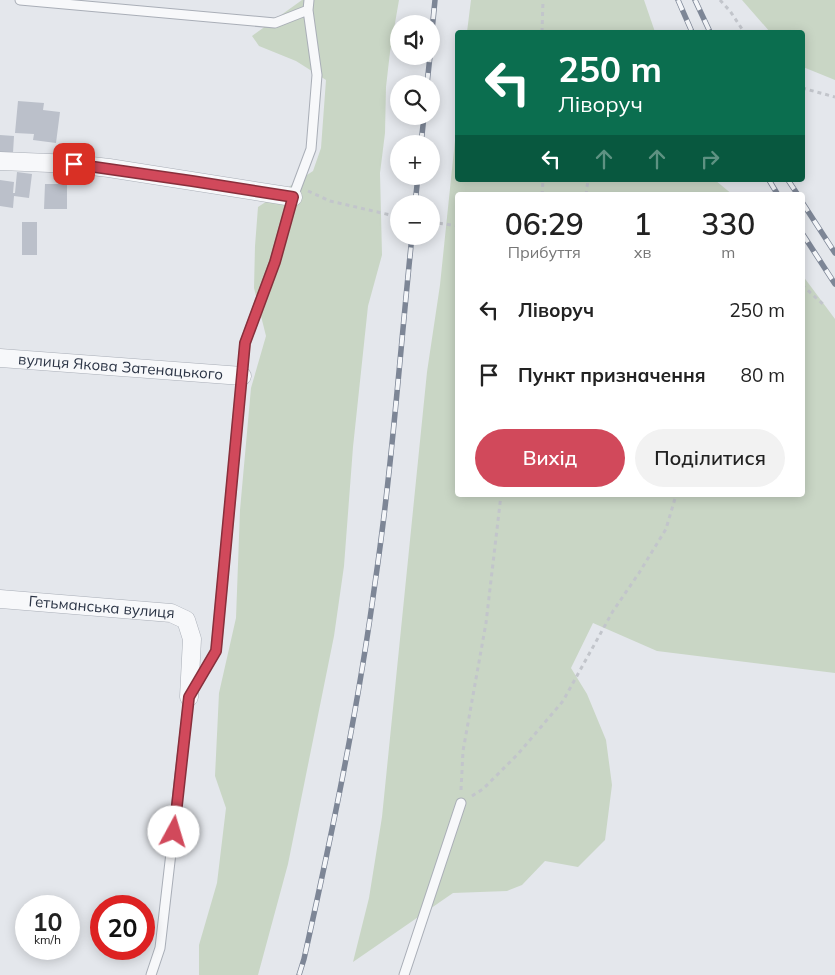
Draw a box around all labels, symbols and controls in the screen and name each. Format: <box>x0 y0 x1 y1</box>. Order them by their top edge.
map controls <box>390 15 440 245</box>
button: sound <box>390 15 440 65</box>
text: 250 m <box>558 47 662 91</box>
icon: left <box>475 50 540 115</box>
button: search <box>390 75 440 125</box>
text: Ліворуч <box>558 90 643 118</box>
button: + <box>390 135 440 185</box>
pin <box>53 143 95 185</box>
icon: left <box>537 145 565 173</box>
icon: ahead <box>590 145 618 173</box>
icon: ahead <box>643 145 671 173</box>
icon: right <box>696 145 724 173</box>
icon: arrive <box>60 150 88 178</box>
button: − <box>390 195 440 245</box>
text: 06:29 <box>505 205 584 243</box>
text: 1 <box>634 205 652 243</box>
text: 330 <box>701 205 755 243</box>
text: Прибуття <box>508 242 581 262</box>
text: хв <box>634 242 651 262</box>
text: m <box>721 242 735 262</box>
icon: left <box>475 296 503 324</box>
text: Ліворуч <box>518 298 594 322</box>
text: 250 m <box>729 298 785 322</box>
street label: вулиця Якова Затенацького <box>18 349 224 384</box>
icon: arrive <box>475 361 503 389</box>
text: Пункт призначення <box>518 363 706 387</box>
text: 80 m <box>741 363 785 387</box>
button: Вихід <box>475 429 625 487</box>
button: Поділитися <box>635 429 785 487</box>
street label: Гетьманська вулиця <box>28 591 175 622</box>
position arrow <box>147 805 199 857</box>
speed limit sign: 20 <box>90 895 155 960</box>
text: 10 <box>32 906 63 937</box>
text: km/h <box>34 932 61 947</box>

